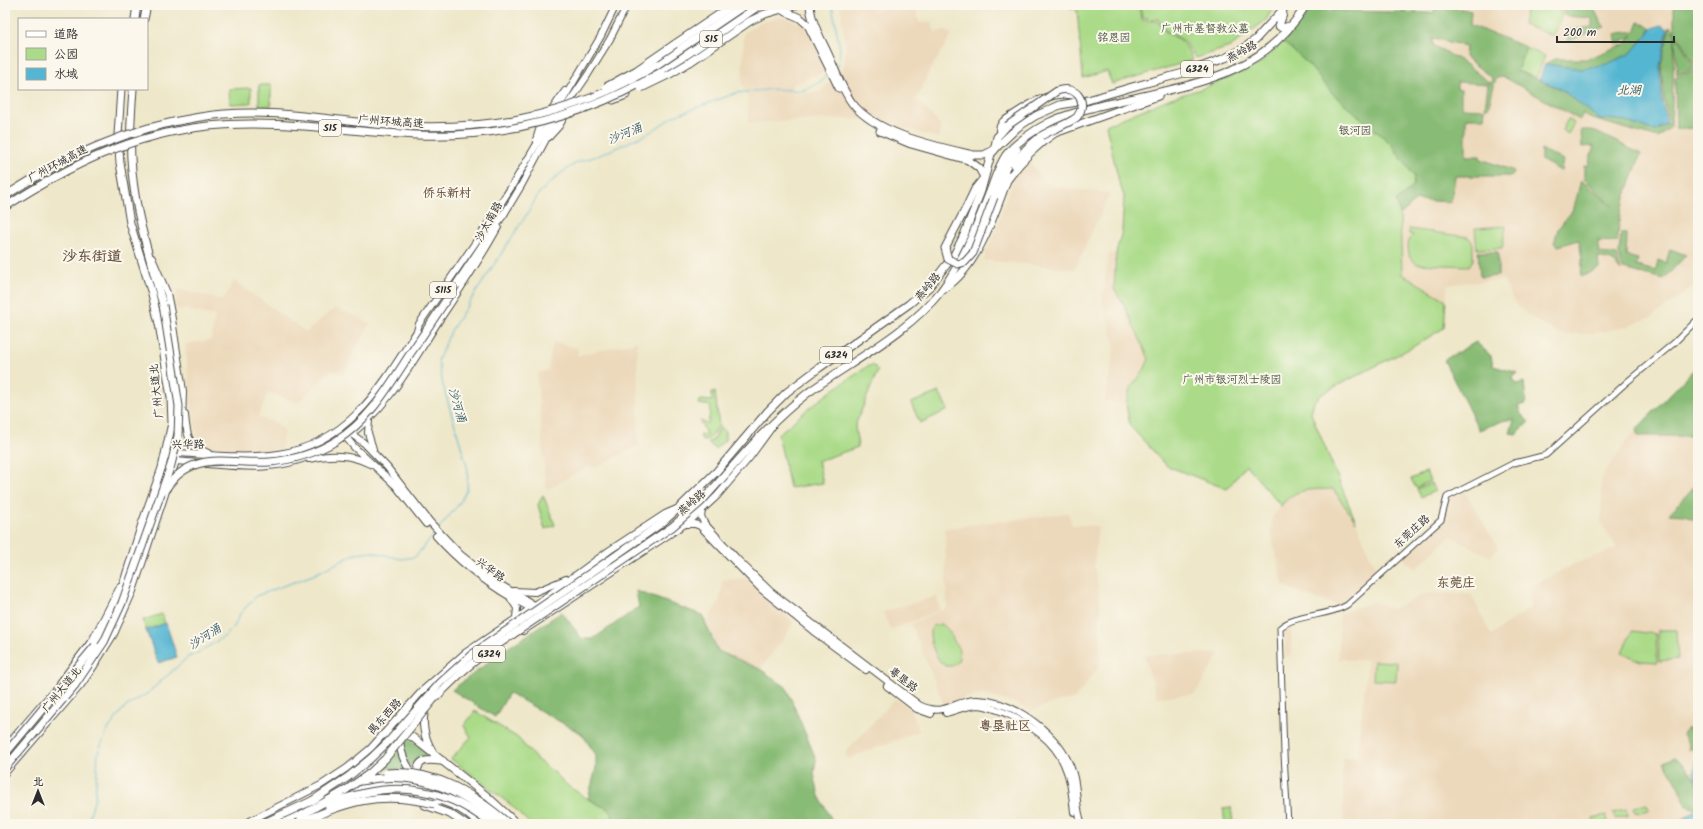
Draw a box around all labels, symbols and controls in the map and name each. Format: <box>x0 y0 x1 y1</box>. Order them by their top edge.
legend <box>18 18 148 90</box>
scale bar <box>1557 18 1674 44</box>
park label: 广州市基督教公墓 <box>1161 20 1249 38</box>
text: 200 m <box>1563 23 1597 42</box>
text: 道路 <box>54 25 78 44</box>
park label: 铭恩园 <box>1098 29 1131 47</box>
road number: S15 <box>700 31 722 47</box>
street label: 燕岭路 <box>1223 36 1261 68</box>
text: 公园 <box>54 45 78 64</box>
road number: G324 <box>1181 61 1213 77</box>
text: 水域 <box>54 65 78 84</box>
water label: 北湖 <box>1617 81 1642 100</box>
street label: 广州环城高速 <box>357 111 425 133</box>
water label: 沙河涌 <box>605 118 646 150</box>
road number: S15 <box>319 120 341 136</box>
park label: 银河园 <box>1339 122 1372 140</box>
street label: 广州环城高速 <box>25 141 91 187</box>
district label: 侨乐新村 <box>423 184 471 203</box>
street label: 沙太南路 <box>470 198 508 246</box>
district label: 沙东街道 <box>62 245 122 269</box>
street label: 燕岭路 <box>910 269 946 305</box>
road number: S115 <box>430 282 456 298</box>
road number: G324 <box>820 347 852 363</box>
street label: 广州大道北 <box>145 363 169 419</box>
park label: 广州市银河烈士陵园 <box>1183 371 1282 389</box>
water label: 沙河涌 <box>443 385 471 426</box>
street label: 兴华路 <box>171 436 205 454</box>
street label: 燕岭路 <box>674 485 710 521</box>
street label: 东莞庄路 <box>1390 511 1434 553</box>
street label: 兴华路 <box>471 553 509 587</box>
district label: 东莞庄 <box>1436 573 1476 594</box>
water label: 沙河涌 <box>185 619 226 655</box>
road number: G324 <box>473 646 505 662</box>
street label: 广州大道北 <box>38 663 86 717</box>
street label: 粤垦路 <box>884 663 922 697</box>
street label: 禺东西路 <box>364 695 406 739</box>
district label: 粤垦社区 <box>979 716 1031 737</box>
north arrow <box>18 771 58 811</box>
text: 北 <box>33 773 44 791</box>

